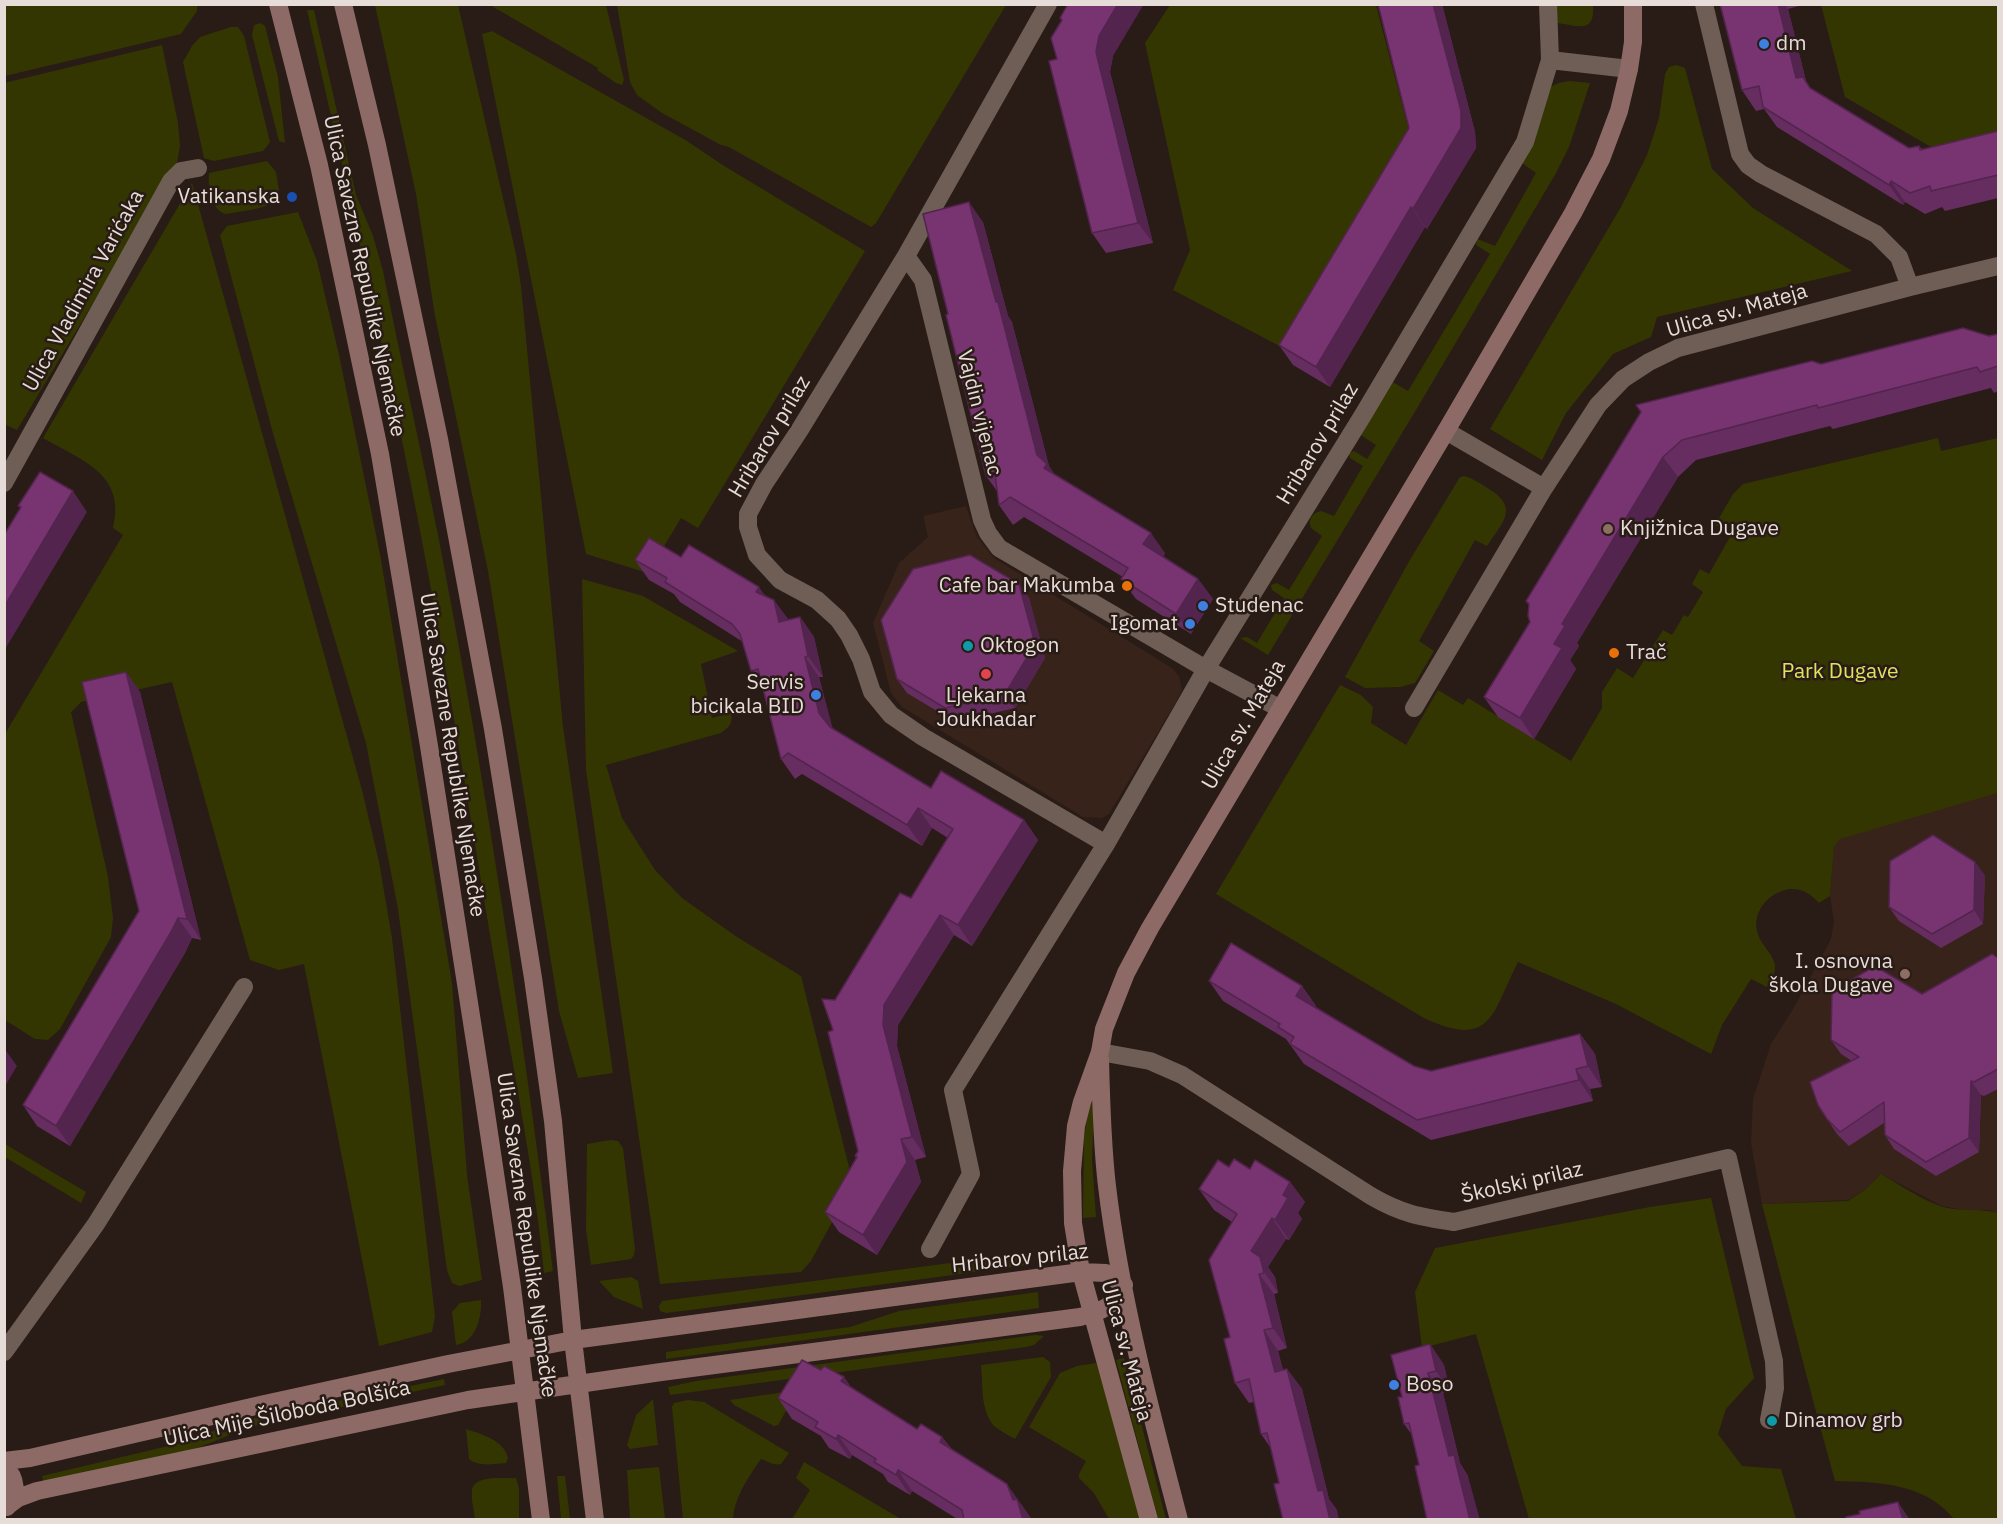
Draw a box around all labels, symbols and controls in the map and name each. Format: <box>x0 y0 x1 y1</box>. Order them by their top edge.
place label: dm <box>1776 31 1807 57</box>
marker: dm <box>1757 37 1771 51</box>
street label: Ulica Savezne Republike Njemačke <box>318 113 410 439</box>
place label: Vatikanska <box>177 184 280 210</box>
street label: Ulica Vladimira Varićaka <box>18 186 150 396</box>
marker: Vatikanska <box>285 190 299 204</box>
street label: Ulica sv. Mateja <box>1664 279 1810 343</box>
street label: Vajdin vijenac <box>951 347 1007 479</box>
street label: Hribarov prilaz <box>724 372 816 502</box>
street label: Hribarov prilaz <box>1272 379 1364 509</box>
place label: Knjižnica Dugave <box>1620 516 1779 542</box>
marker: Knjižnica Dugave <box>1601 522 1615 536</box>
place label: Cafe bar Makumba <box>939 573 1115 599</box>
marker: Cafe bar Makumba <box>1120 579 1134 593</box>
street label: Ulica Savezne Republike Njemačke <box>414 591 490 919</box>
place label: Studenac <box>1215 593 1304 619</box>
marker: Studenac <box>1196 599 1210 613</box>
place label: Igomat <box>1110 611 1178 637</box>
marker: Igomat <box>1183 617 1197 631</box>
place label: Oktogon <box>980 633 1059 659</box>
marker: Oktogon <box>961 639 975 653</box>
place label: Trač <box>1626 640 1666 666</box>
marker: Trač <box>1607 646 1621 660</box>
street label: Ulica sv. Mateja <box>1197 656 1291 794</box>
park label: Park Dugave <box>1781 659 1899 685</box>
marker: Ljekarna Joukhadar <box>979 667 993 681</box>
place label: Servis bicikala BID <box>690 670 804 720</box>
place label: Ljekarna Joukhadar <box>936 683 1036 733</box>
marker: Servis bicikala BID <box>809 688 823 702</box>
place label: I. osnovna škola Dugave <box>1769 949 1893 999</box>
marker: I. osnovna škola Dugave <box>1898 967 1912 981</box>
street label: Ulica Savezne Republike Njemačke <box>491 1071 561 1399</box>
street label: Školski prilaz <box>1459 1157 1585 1209</box>
street label: Hribarov prilaz <box>950 1239 1090 1279</box>
street label: Ulica sv. Mateja <box>1095 1277 1157 1425</box>
place label: Boso <box>1406 1372 1453 1398</box>
street label: Ulica Mije Šiloboda Bolšića <box>161 1376 413 1452</box>
marker: Boso <box>1387 1378 1401 1392</box>
place label: Dinamov grb <box>1784 1408 1903 1434</box>
marker: Dinamov grb <box>1765 1414 1779 1428</box>

